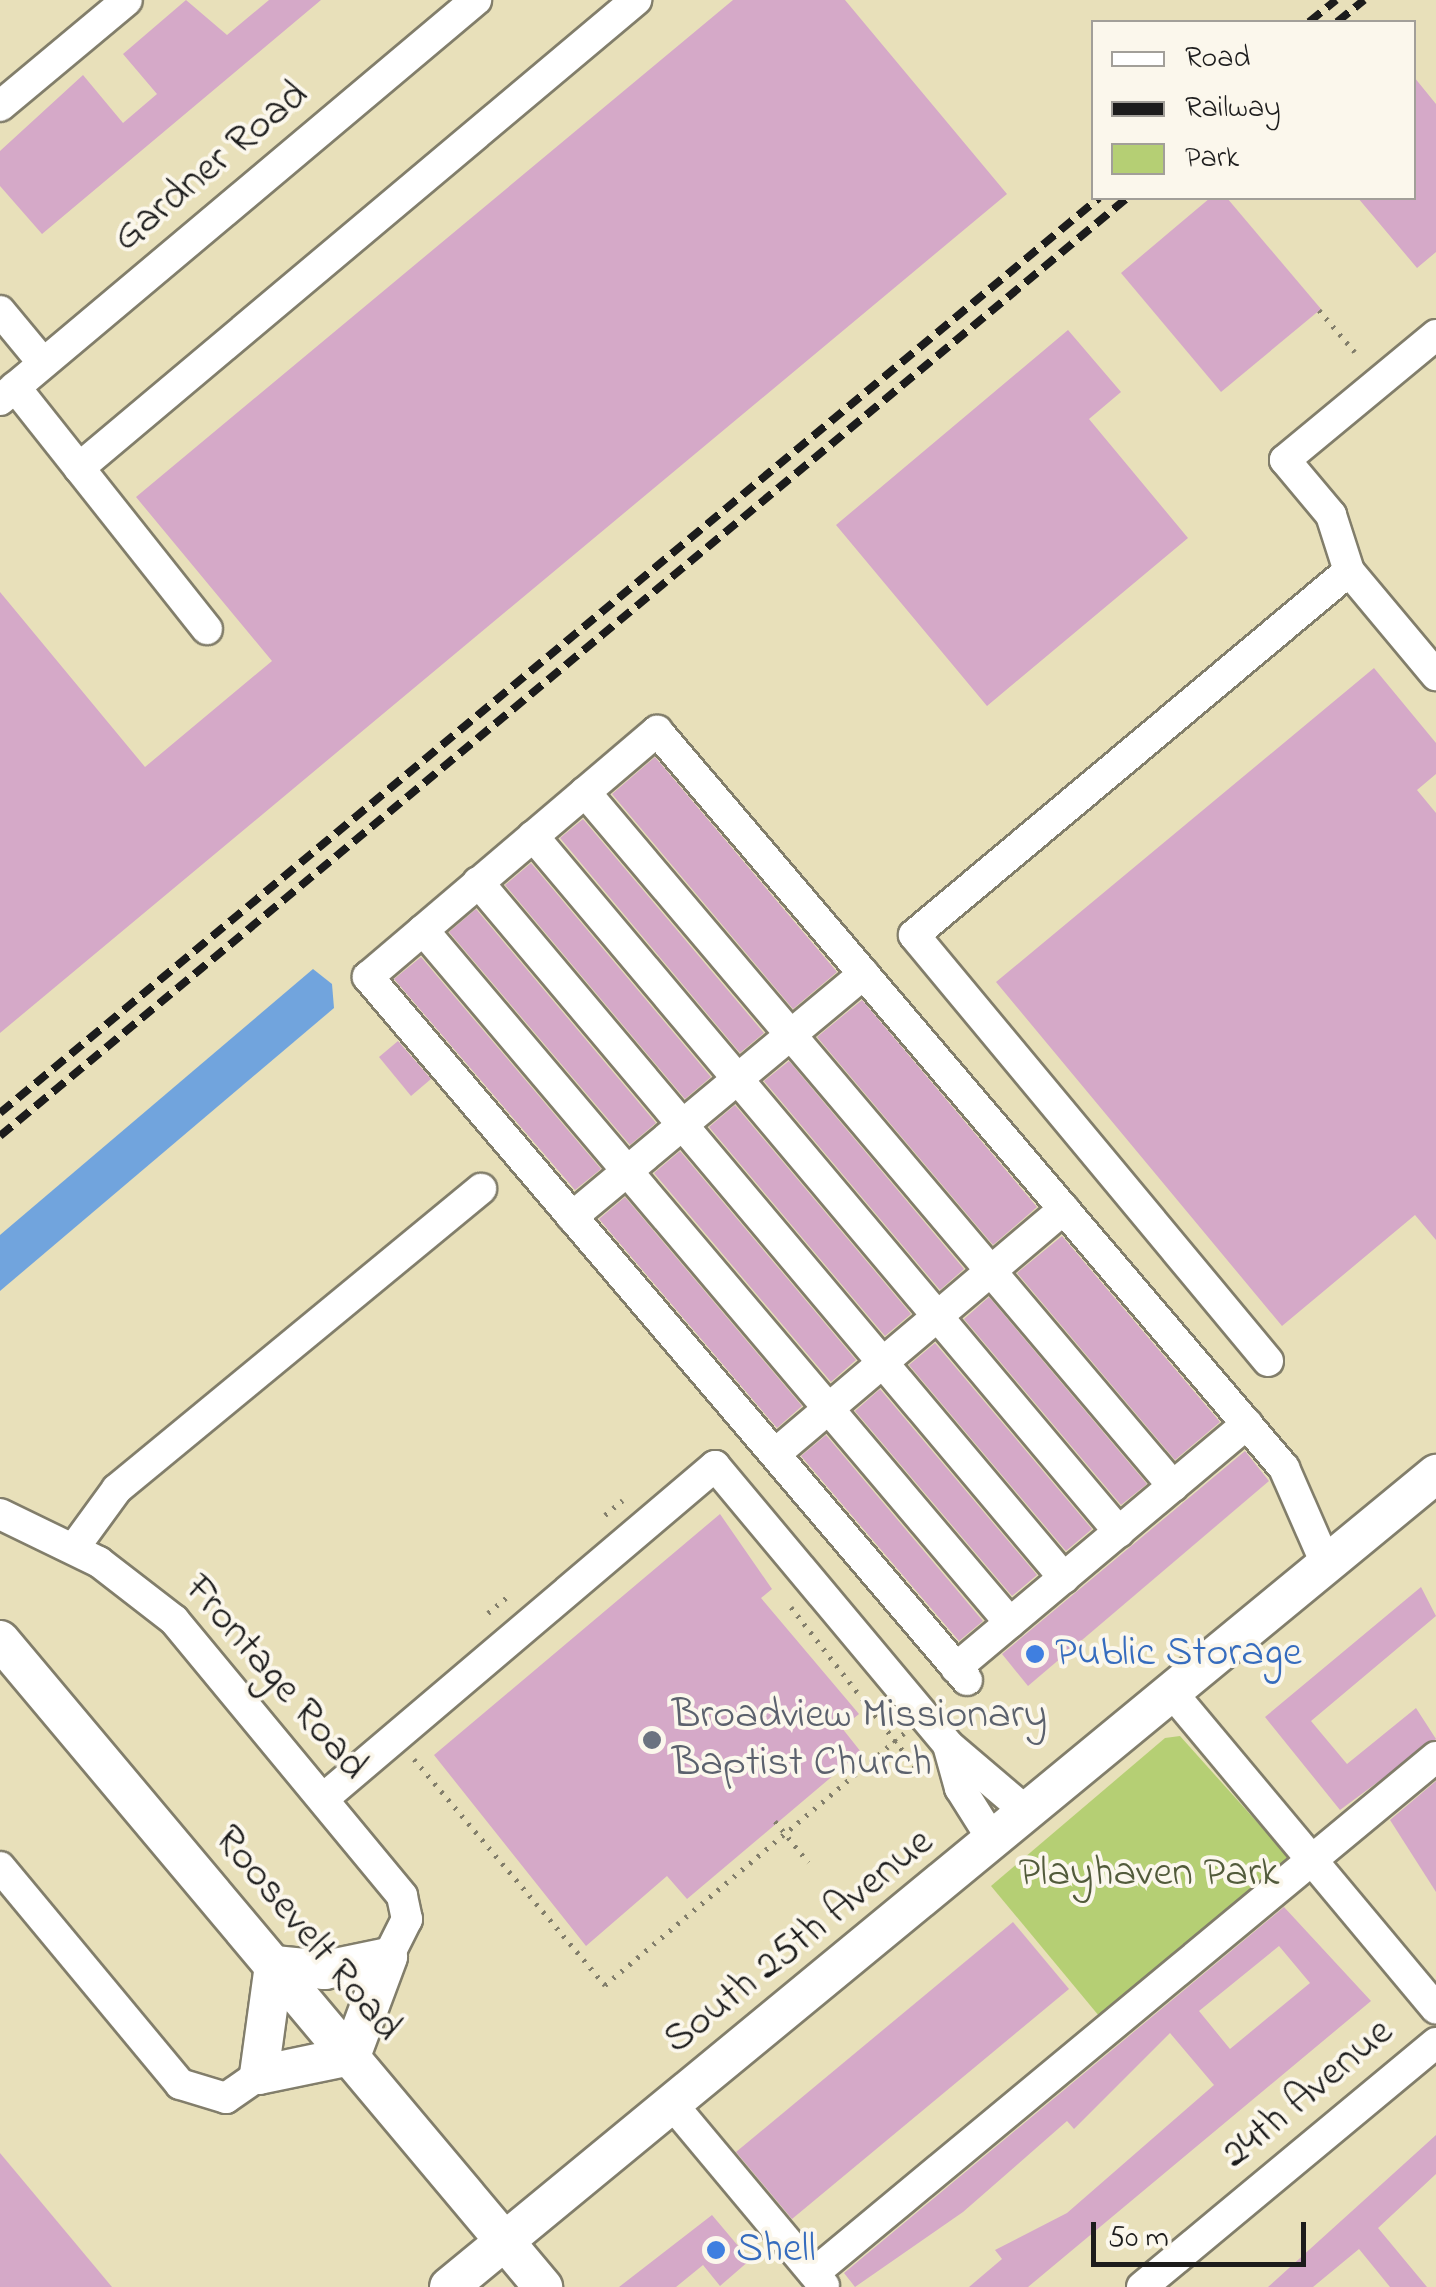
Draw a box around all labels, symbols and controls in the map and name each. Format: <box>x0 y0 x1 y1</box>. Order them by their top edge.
legend <box>1091 20 1416 200</box>
text: Road <box>1185 37 1250 81</box>
street label: Gardner Road <box>103 71 319 263</box>
text: Railway <box>1185 87 1281 131</box>
text: Park <box>1185 137 1239 181</box>
street label: Frontage Road <box>172 1565 378 1791</box>
place label: Public Storage <box>1055 1629 1302 1679</box>
marker: Public Storage <box>1024 1643 1046 1665</box>
place label: Broadview Missionary Baptist Church <box>672 1691 1047 1790</box>
marker: Broadview Missionary Baptist Church <box>641 1729 663 1751</box>
street label: Roosevelt Road <box>202 1816 412 2052</box>
street label: South 25th Avenue <box>654 1818 944 2066</box>
park label: Playhaven Park <box>1019 1849 1279 1899</box>
street label: 24th Avenue <box>1212 2008 1404 2180</box>
scale bar <box>1096 2202 1311 2264</box>
text: 50 m <box>1108 2217 1169 2261</box>
place label: Shell <box>736 2225 816 2275</box>
marker: Shell <box>705 2239 727 2261</box>

